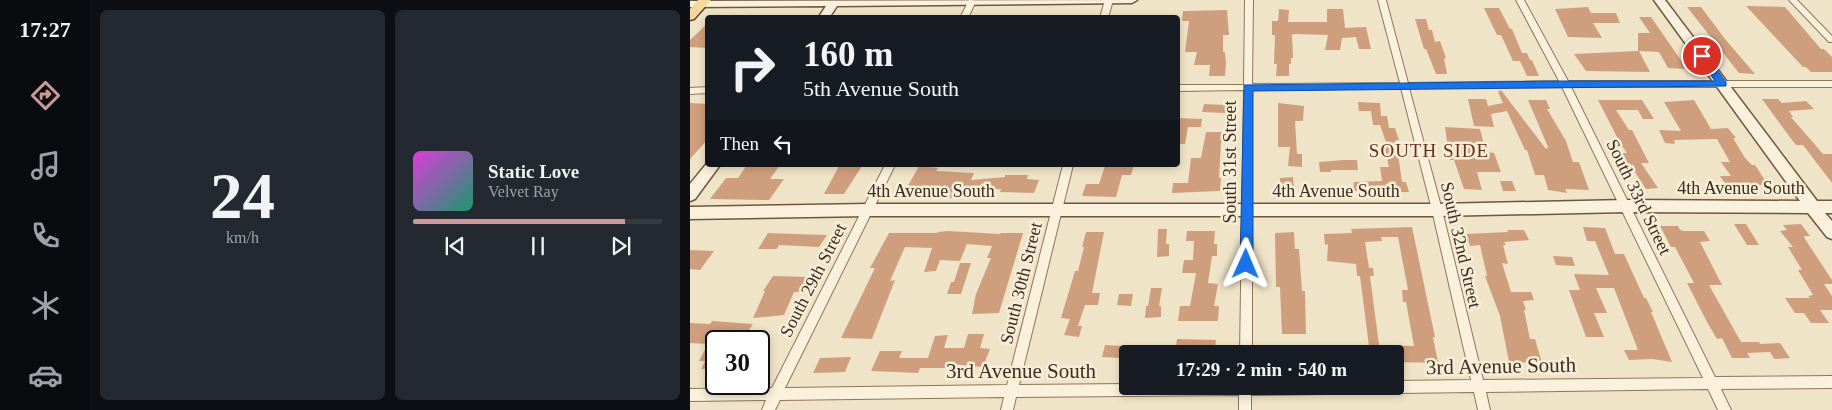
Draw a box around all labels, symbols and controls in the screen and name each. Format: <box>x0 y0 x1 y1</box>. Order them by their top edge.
text: 17:27 <box>19 17 71 42</box>
icon: right <box>720 35 785 100</box>
text: 160 m <box>803 35 893 74</box>
pin <box>1681 35 1723 77</box>
icon: arrive <box>1688 42 1716 70</box>
text: 5th Avenue South <box>803 76 959 101</box>
icon: directions <box>28 78 63 113</box>
street label: South 31st Street <box>1220 100 1240 224</box>
icon: left <box>769 130 797 158</box>
text: Then <box>720 133 759 154</box>
street label: South 33rd Street <box>1602 136 1676 258</box>
district label: SOUTH SIDE <box>1369 140 1489 161</box>
icon: music <box>28 148 63 183</box>
text: 24 <box>210 160 275 232</box>
text: Static Love <box>488 161 579 182</box>
street label: 4th Avenue South <box>1677 178 1805 198</box>
street label: South 32nd Street <box>1437 180 1485 310</box>
street label: 4th Avenue South <box>867 181 995 201</box>
street label: 4th Avenue South <box>1272 181 1400 201</box>
text: Velvet Ray <box>488 183 559 200</box>
icon: phone <box>28 218 63 253</box>
street label: South 29th Street <box>776 220 850 340</box>
street label: South 30th Street <box>996 220 1046 346</box>
text: km/h <box>226 229 259 246</box>
icon: previous <box>441 232 469 260</box>
icon: pause <box>524 232 552 260</box>
icon: next <box>607 232 635 260</box>
position arrow <box>1219 237 1271 289</box>
icon: climate <box>28 288 63 323</box>
speed limit sign: 30 <box>705 330 770 395</box>
street label: 3rd Avenue South <box>1426 353 1577 379</box>
icon: car <box>28 358 63 393</box>
street label: 3rd Avenue South <box>946 359 1097 383</box>
text: 17:29 · 2 min · 540 m <box>1176 359 1347 380</box>

